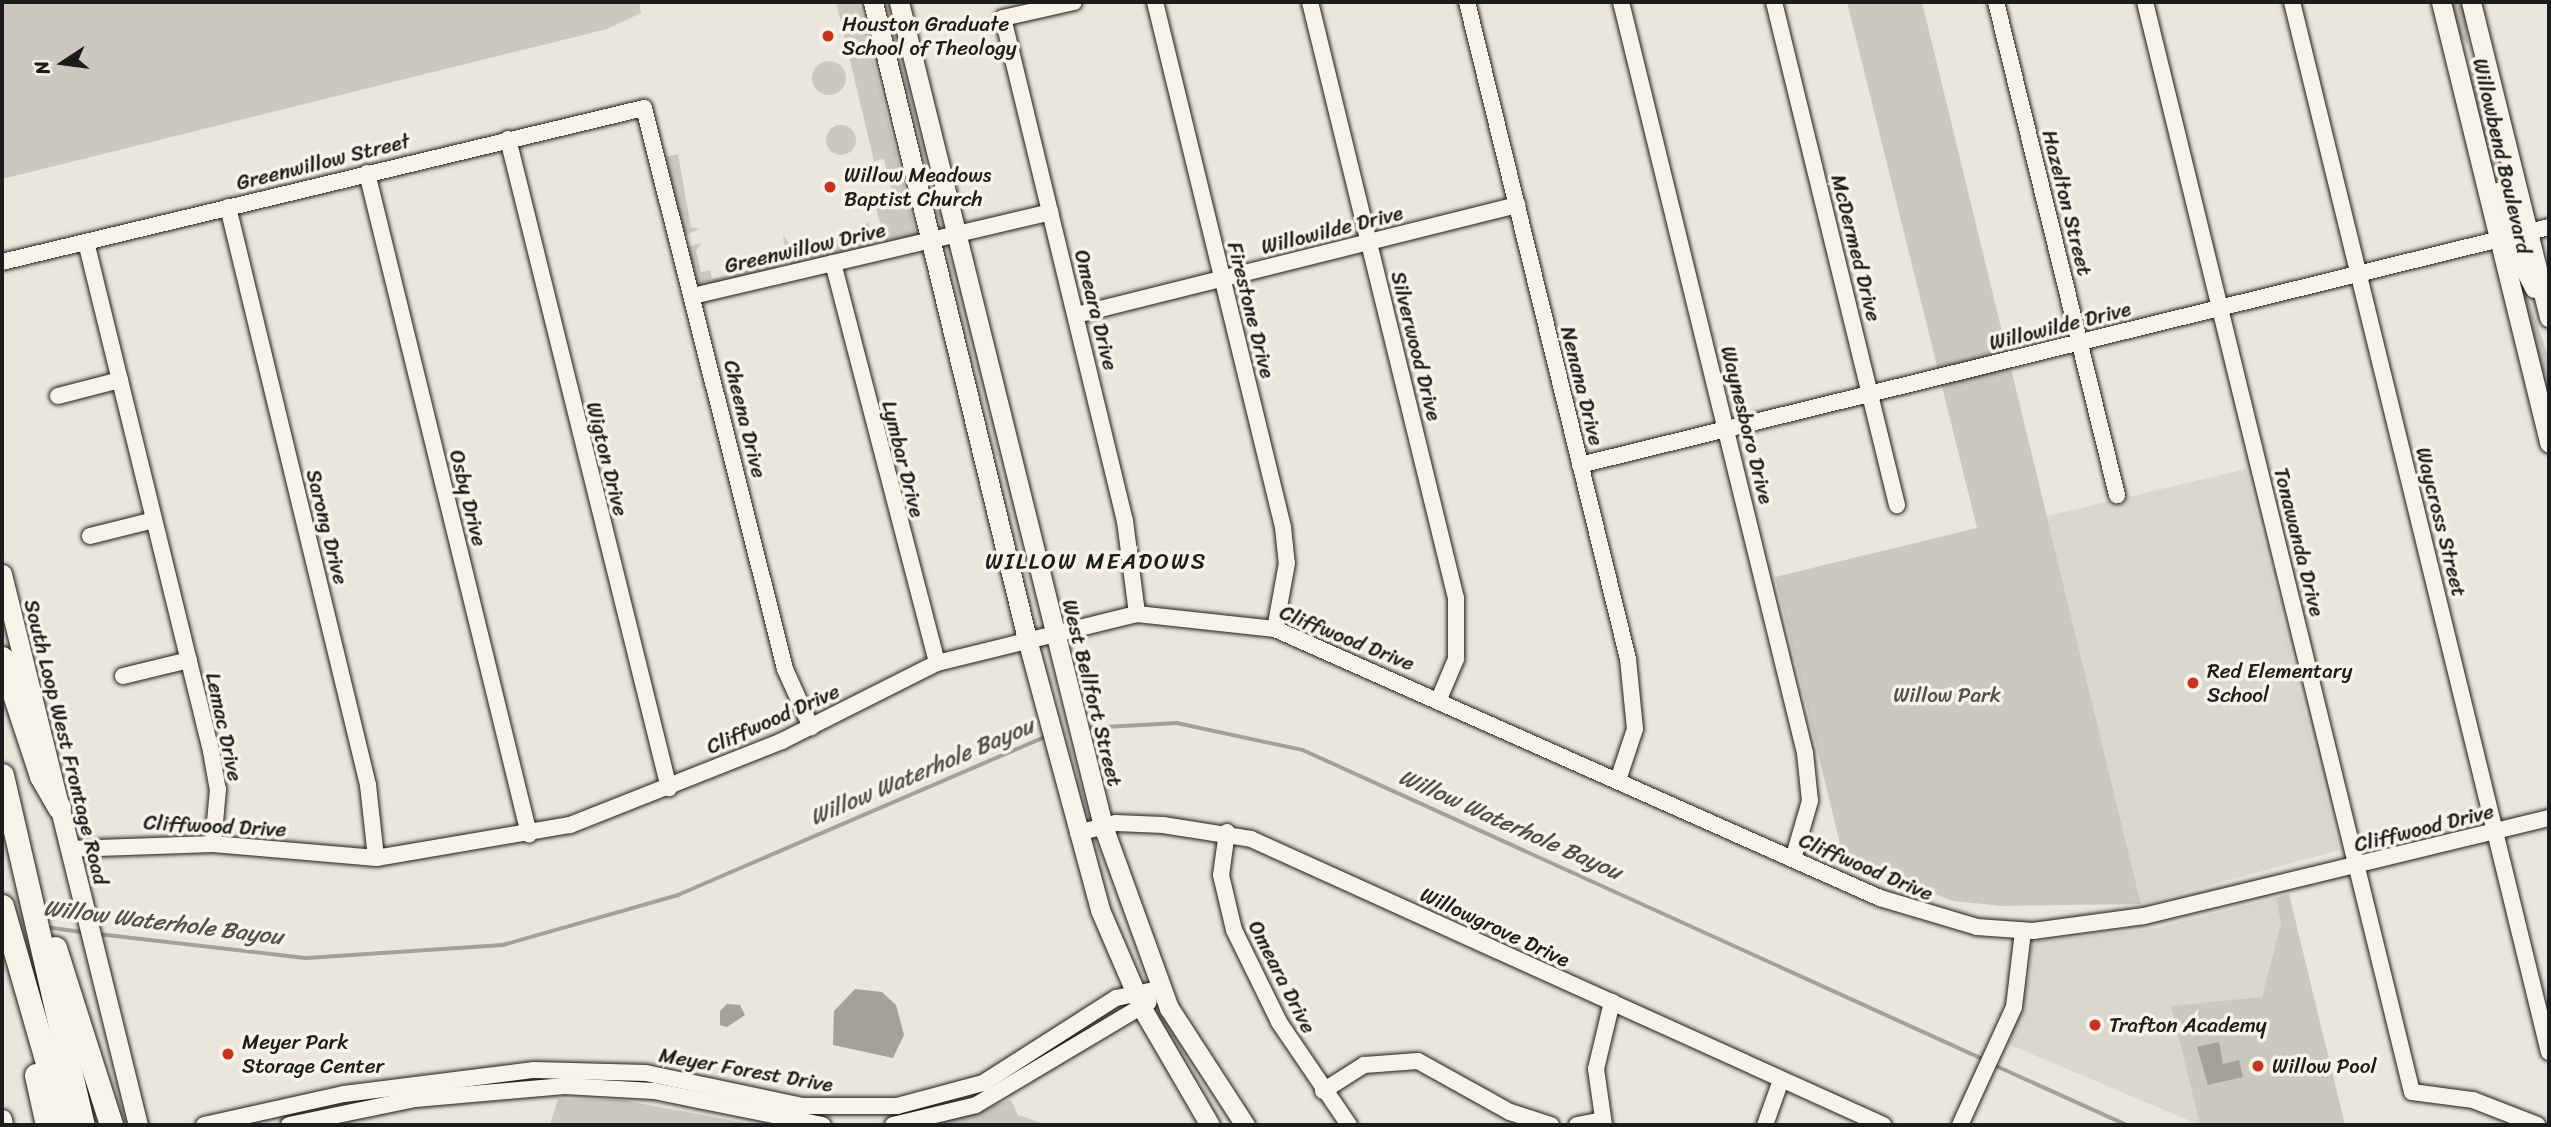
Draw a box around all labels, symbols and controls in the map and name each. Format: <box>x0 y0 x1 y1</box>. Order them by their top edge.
place label: Houston Graduate School of Theology <box>842 11 1017 61</box>
north arrow <box>28 28 98 98</box>
marker: Houston Graduate School of Theology <box>820 28 836 44</box>
street label: Willowbend Boulevard <box>2467 56 2537 256</box>
text: N <box>24 58 60 78</box>
street label: Greenwillow Street <box>233 128 413 196</box>
street label: Hazelton Street <box>2037 128 2097 278</box>
place label: Willow Meadows Baptist Church <box>844 162 992 212</box>
street label: McDermed Drive <box>1826 172 1886 324</box>
marker: Willow Meadows Baptist Church <box>822 179 838 195</box>
street label: Willowilde Drive <box>1258 200 1406 260</box>
street label: Greenwillow Drive <box>722 217 888 279</box>
street label: Firestone Drive <box>1222 239 1280 381</box>
street label: Omeara Drive <box>1069 247 1123 373</box>
street label: Silverwood Drive <box>1385 268 1447 424</box>
street label: Willowilde Drive <box>1986 296 2134 356</box>
street label: Nenana Drive <box>1555 324 1609 448</box>
street label: Waynesboro Drive <box>1715 343 1779 507</box>
street label: Cheena Drive <box>718 357 772 481</box>
street label: Lymbar Drive <box>876 398 930 520</box>
street label: Wigton Drive <box>581 399 633 519</box>
street label: Waycross Street <box>2410 445 2472 599</box>
street label: Osby Drive <box>444 447 492 549</box>
street label: Tonawanda Drive <box>2268 465 2330 619</box>
street label: Sarong Drive <box>301 467 353 587</box>
district label: WILLOW MEADOWS <box>986 548 1206 576</box>
street label: South Loop West Frontage Road <box>18 597 114 887</box>
street label: West Bellfort Street <box>1057 597 1127 789</box>
street label: Cliffwood Drive <box>1276 600 1418 676</box>
place label: Red Elementary School <box>2207 658 2353 708</box>
street label: Lemac Drive <box>200 670 248 784</box>
marker: Red Elementary School <box>2185 675 2201 691</box>
street label: Cliffwood Drive <box>703 678 843 760</box>
park label: Willow Park <box>1893 682 2001 708</box>
water label: Willow Waterhole Bayou <box>806 712 1038 832</box>
water label: Willow Waterhole Bayou <box>1394 763 1626 887</box>
street label: Cliffwood Drive <box>2352 798 2496 858</box>
street label: Cliffwood Drive <box>143 810 287 842</box>
street label: Cliffwood Drive <box>1795 827 1937 907</box>
street label: Willowgrove Drive <box>1416 881 1574 973</box>
water label: Willow Waterhole Bayou <box>42 895 284 951</box>
street label: Omeara Drive <box>1243 916 1321 1038</box>
place label: Trafton Academy <box>2109 1012 2267 1038</box>
marker: Trafton Academy <box>2087 1017 2103 1033</box>
place label: Meyer Park Storage Center <box>242 1029 384 1079</box>
street label: Meyer Forest Drive <box>657 1042 835 1098</box>
marker: Meyer Park Storage Center <box>220 1046 236 1062</box>
place label: Willow Pool <box>2272 1053 2377 1079</box>
marker: Willow Pool <box>2250 1058 2266 1074</box>

